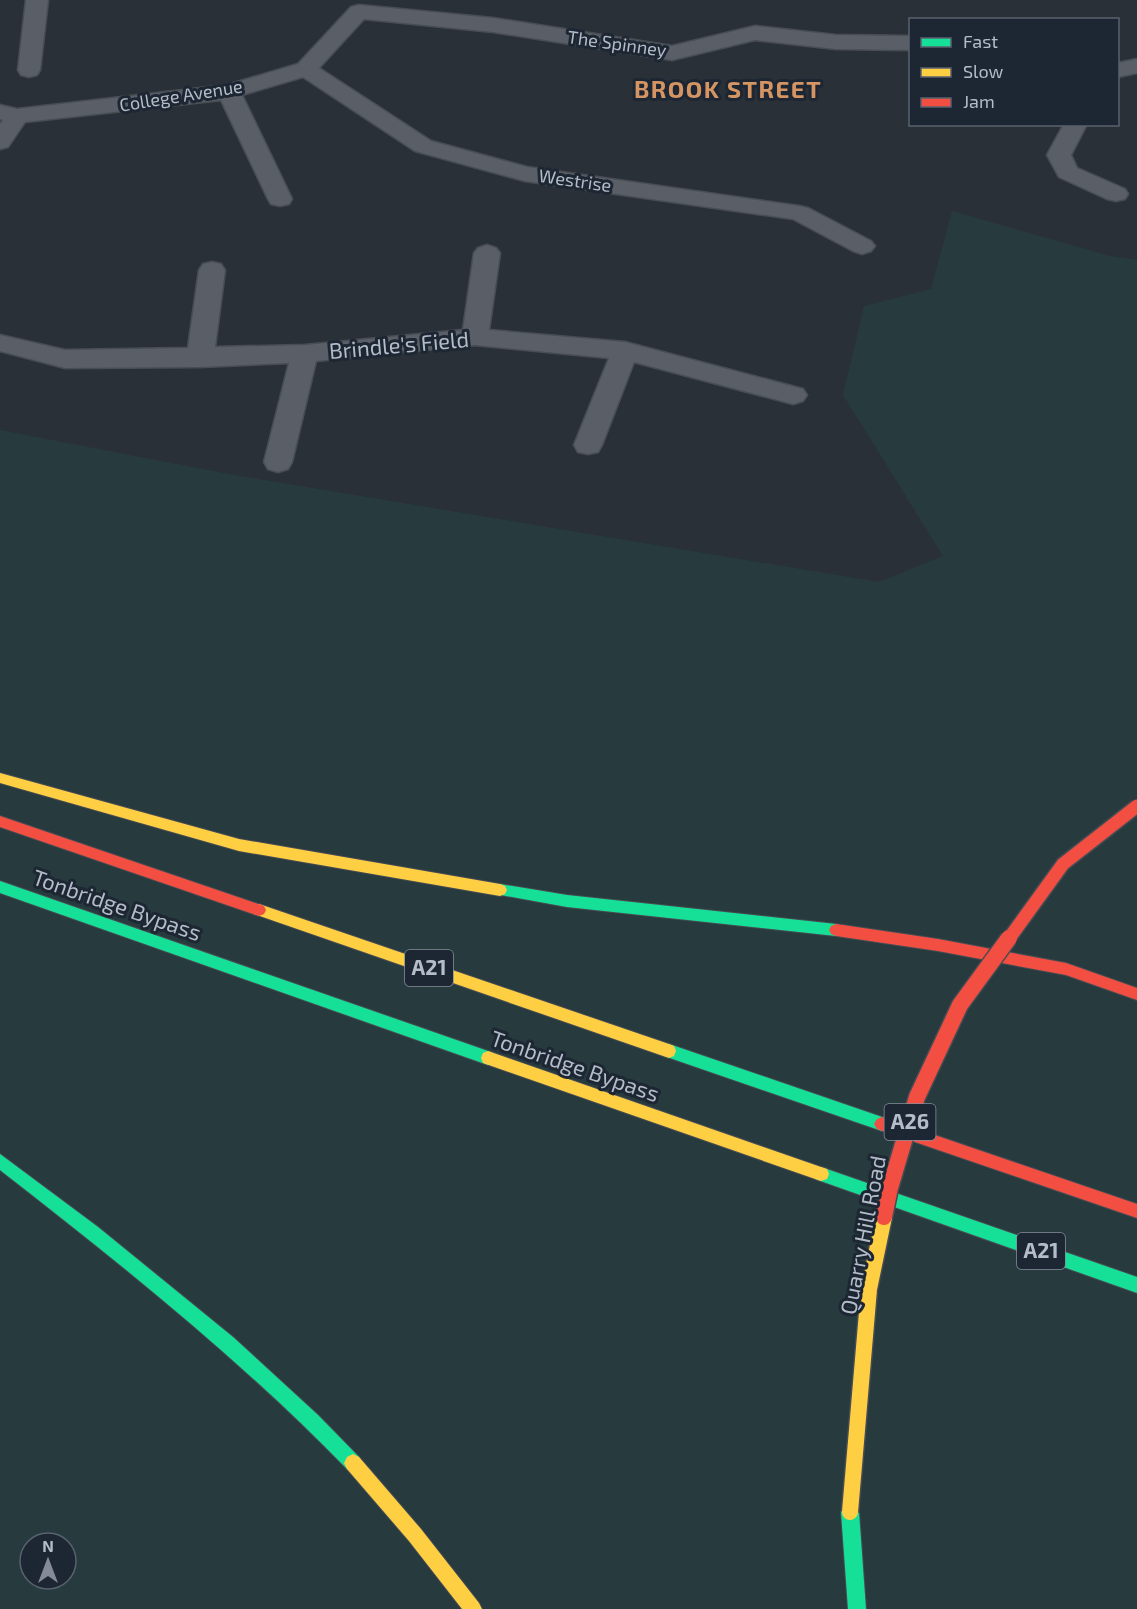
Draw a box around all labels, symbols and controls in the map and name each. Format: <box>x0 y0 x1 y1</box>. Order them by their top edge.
legend <box>909 18 1119 126</box>
street label: The Spinney <box>566 25 668 61</box>
text: Fast <box>963 30 998 52</box>
text: Slow <box>963 60 1004 82</box>
street label: College Avenue <box>118 74 244 116</box>
district label: BROOK STREET <box>634 74 822 103</box>
text: Jam <box>963 90 995 112</box>
street label: Westrise <box>538 164 613 196</box>
street label: Brindle's Field <box>328 325 470 363</box>
street label: Tonbridge Bypass <box>30 863 205 945</box>
road number: A21 <box>405 950 453 986</box>
street label: Tonbridge Bypass <box>488 1024 663 1106</box>
road number: A26 <box>884 1104 936 1140</box>
street label: Quarry Hill Road <box>834 1153 891 1317</box>
road number: A21 <box>1017 1233 1065 1269</box>
north arrow <box>18 1531 78 1591</box>
text: N <box>42 1536 54 1555</box>

